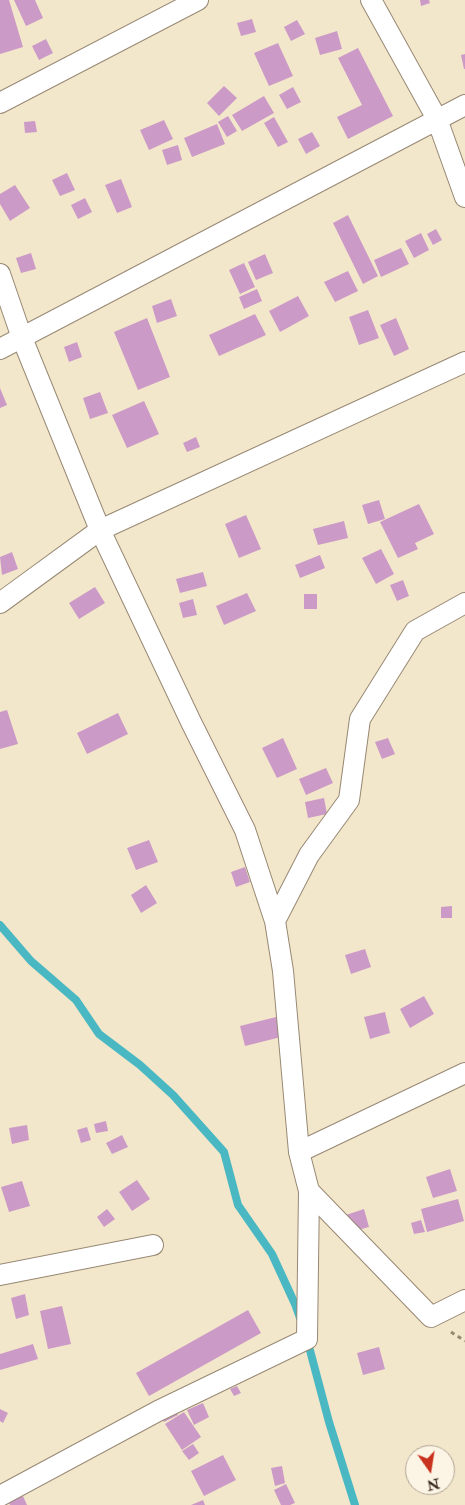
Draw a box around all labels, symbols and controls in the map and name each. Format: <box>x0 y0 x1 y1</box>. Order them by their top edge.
north arrow <box>405 1445 455 1495</box>
text: N <box>425 1474 441 1494</box>

